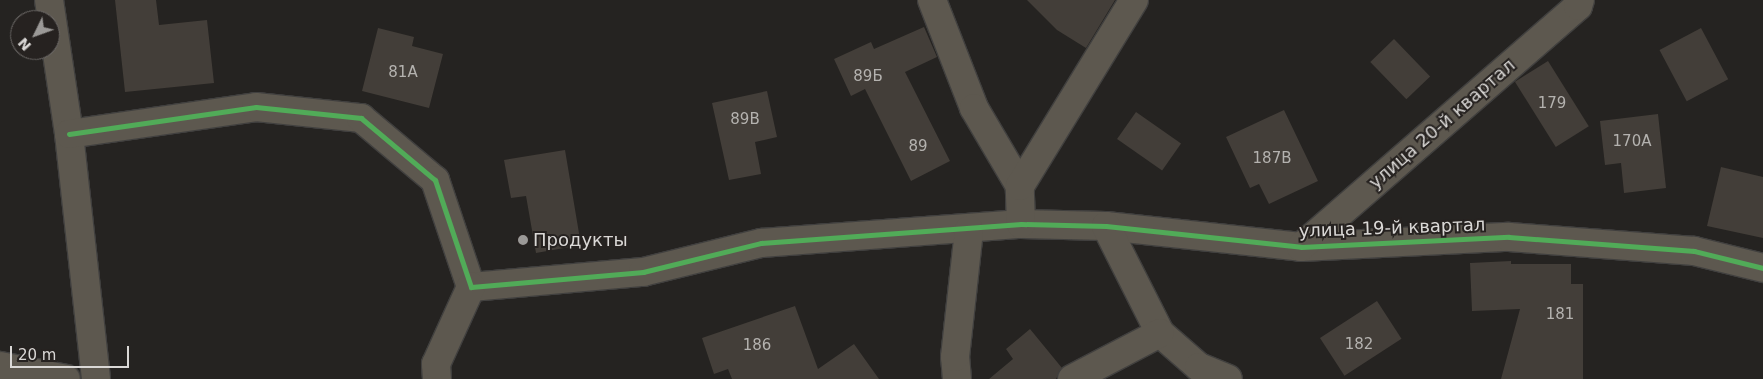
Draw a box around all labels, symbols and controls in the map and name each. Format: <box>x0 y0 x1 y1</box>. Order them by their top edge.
north arrow <box>10 10 60 60</box>
text: N <box>15 35 34 54</box>
street label: улица 20-й квартал <box>1364 55 1520 193</box>
house number: 81А <box>388 64 418 82</box>
house number: 89Б <box>853 68 883 86</box>
house number: 179 <box>1538 95 1566 113</box>
house number: 89В <box>730 111 760 129</box>
house number: 170А <box>1613 133 1651 151</box>
house number: 89 <box>908 138 928 156</box>
house number: 187В <box>1253 150 1291 168</box>
street label: улица 19-й квартал <box>1298 214 1486 242</box>
place label: Продукты <box>533 229 628 251</box>
marker: Продукты <box>517 234 529 246</box>
house number: 181 <box>1546 306 1574 324</box>
scale bar <box>12 336 131 368</box>
house number: 182 <box>1345 336 1373 354</box>
house number: 186 <box>743 337 771 355</box>
text: 20 m <box>18 346 56 364</box>

